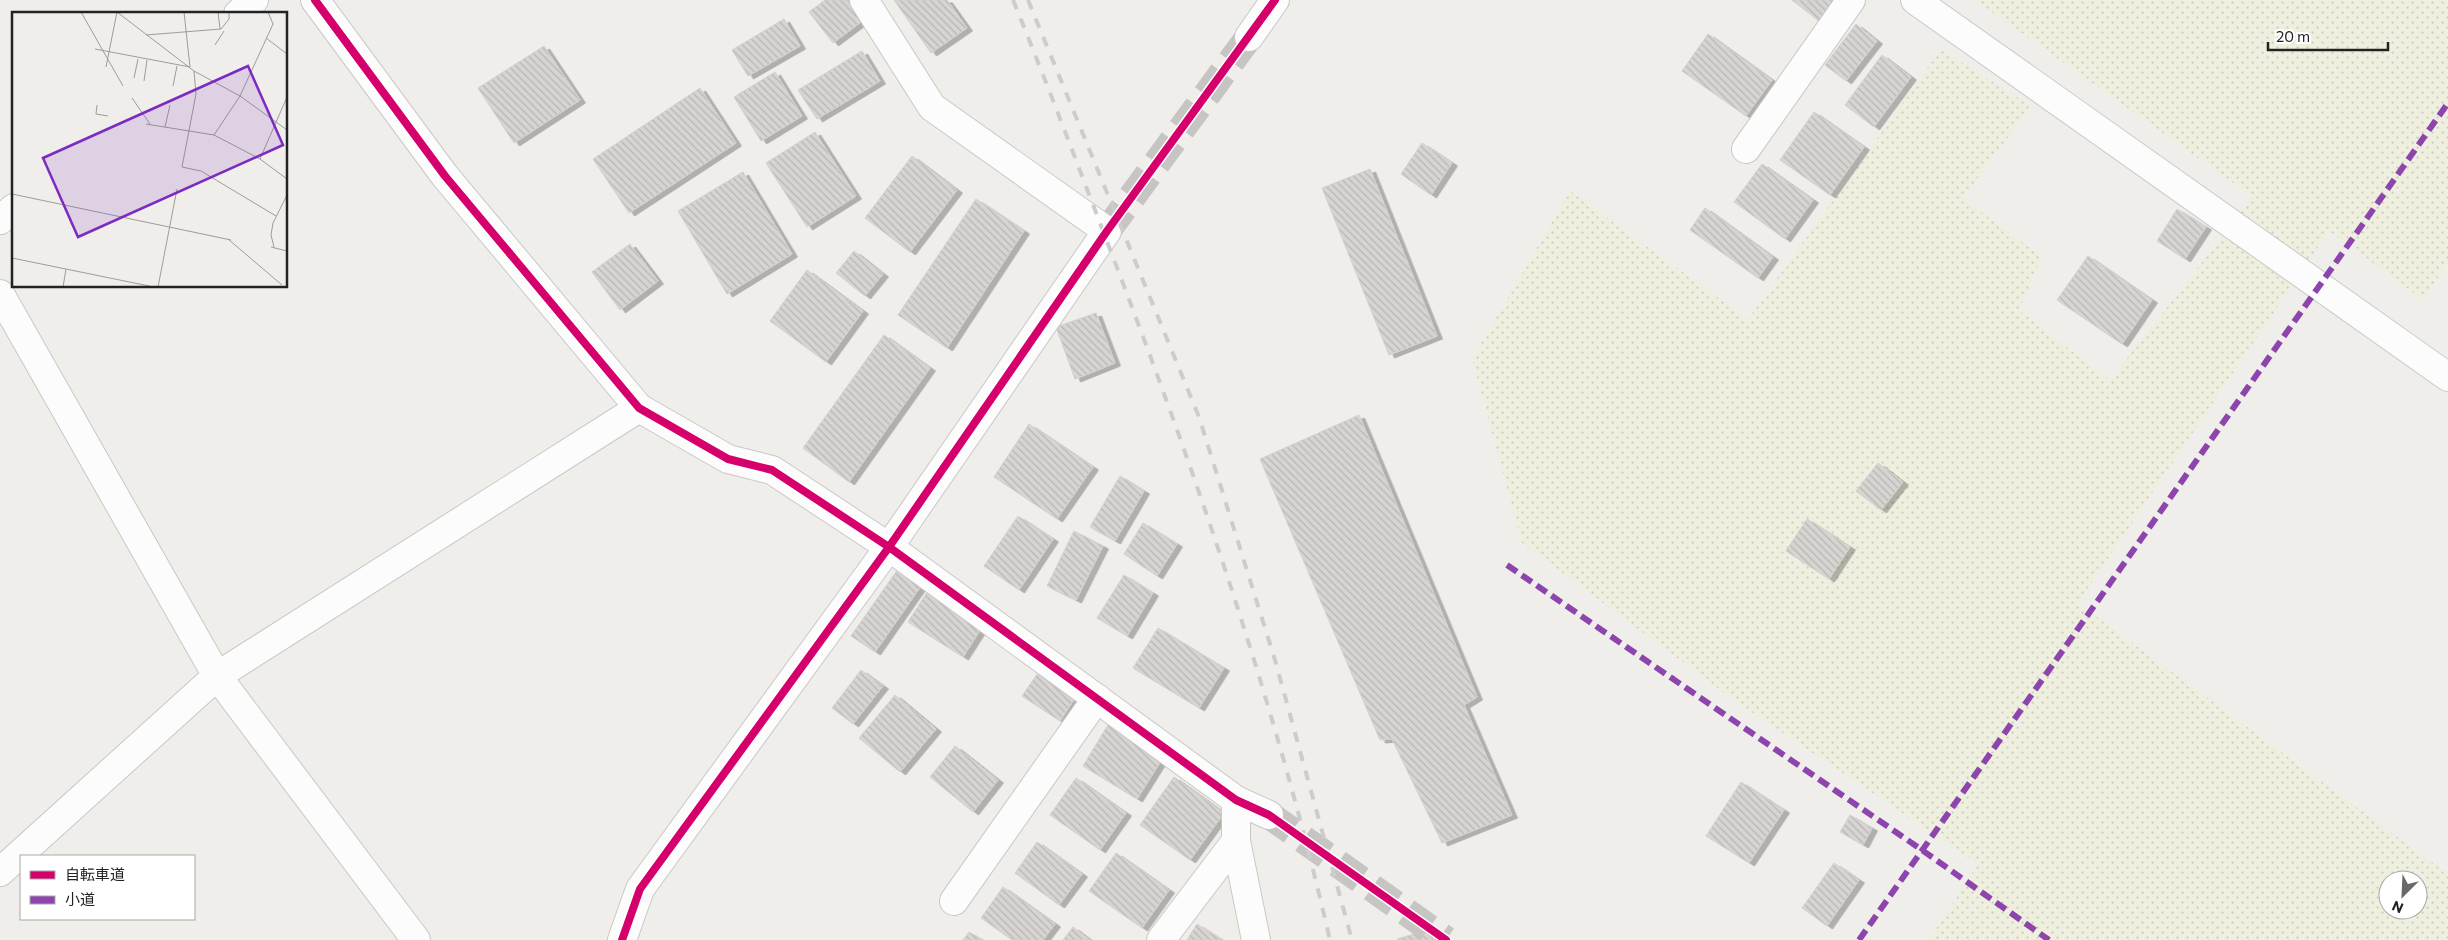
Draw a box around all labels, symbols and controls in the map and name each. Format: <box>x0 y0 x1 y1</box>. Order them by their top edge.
inset map <box>12 12 288 288</box>
scale bar <box>2268 20 2388 52</box>
text: 20 m <box>2276 27 2310 45</box>
legend <box>20 855 195 920</box>
text: 自転車道 <box>65 865 125 883</box>
north arrow <box>2378 870 2428 920</box>
text: 小道 <box>65 890 95 908</box>
text: N <box>2389 897 2406 917</box>

